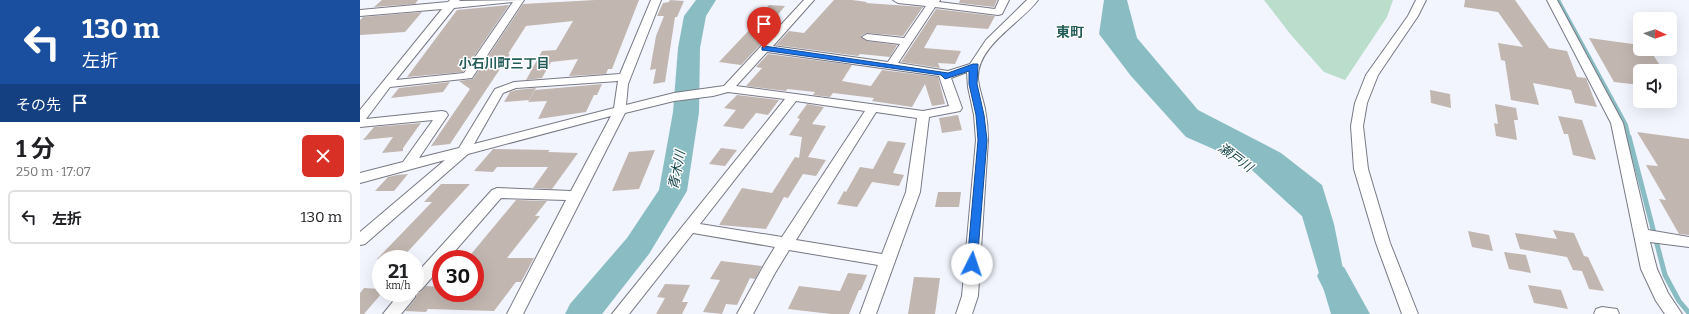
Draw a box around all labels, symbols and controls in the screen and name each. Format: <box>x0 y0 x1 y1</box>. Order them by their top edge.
pin <box>747 7.0 781 48</box>
text: 130 m <box>82 12 160 45</box>
north arrow <box>1633 12 1677 56</box>
map controls <box>1633 12 1677 108</box>
icon: arrive <box>753 13 775 35</box>
icon: left <box>16 16 68 68</box>
district label: 東町 <box>1056 24 1084 41</box>
text: 左折 <box>82 50 118 72</box>
district label: 小石川町三丁目 <box>458 56 550 71</box>
button: sound <box>1633 64 1677 108</box>
icon: arrive <box>69 92 91 114</box>
text: その先 <box>16 96 61 114</box>
text: 1 分 <box>16 135 55 163</box>
button: close <box>302 135 344 177</box>
water label: 瀬戸川 <box>1216 140 1258 176</box>
water label: 青木川 <box>665 148 688 191</box>
text: 250 m · 17:07 <box>16 164 91 179</box>
icon: left <box>18 206 40 228</box>
text: 130 m <box>300 208 342 226</box>
text: 左折 <box>52 210 82 228</box>
position arrow <box>951 243 993 285</box>
speed limit sign: 30 <box>432 250 484 302</box>
text: 21 <box>388 259 408 283</box>
text: km/h <box>386 280 410 292</box>

